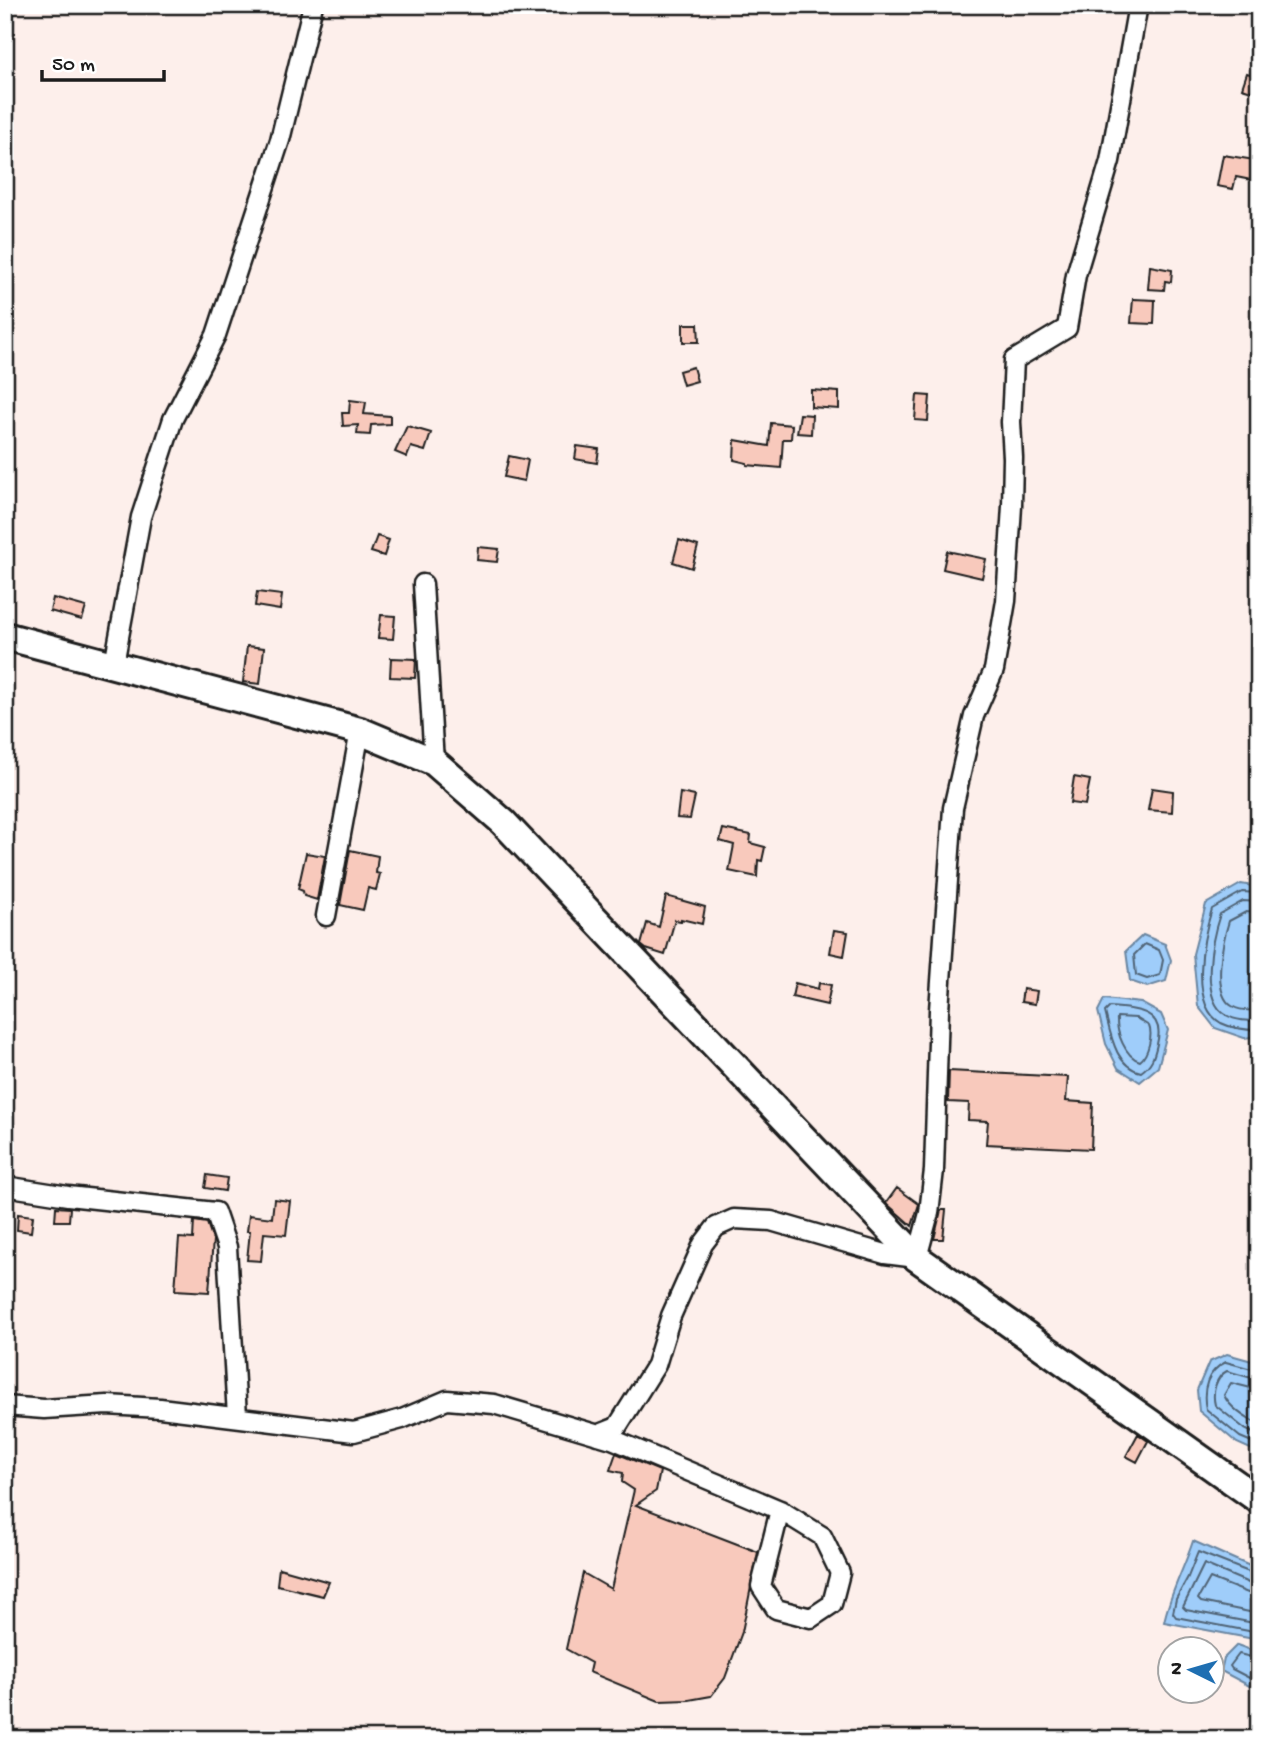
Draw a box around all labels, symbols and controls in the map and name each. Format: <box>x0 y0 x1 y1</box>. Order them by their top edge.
scale bar <box>42 38 164 82</box>
text: 50 m <box>52 54 95 79</box>
north arrow <box>1156 1636 1226 1706</box>
text: N <box>1166 1662 1190 1676</box>

